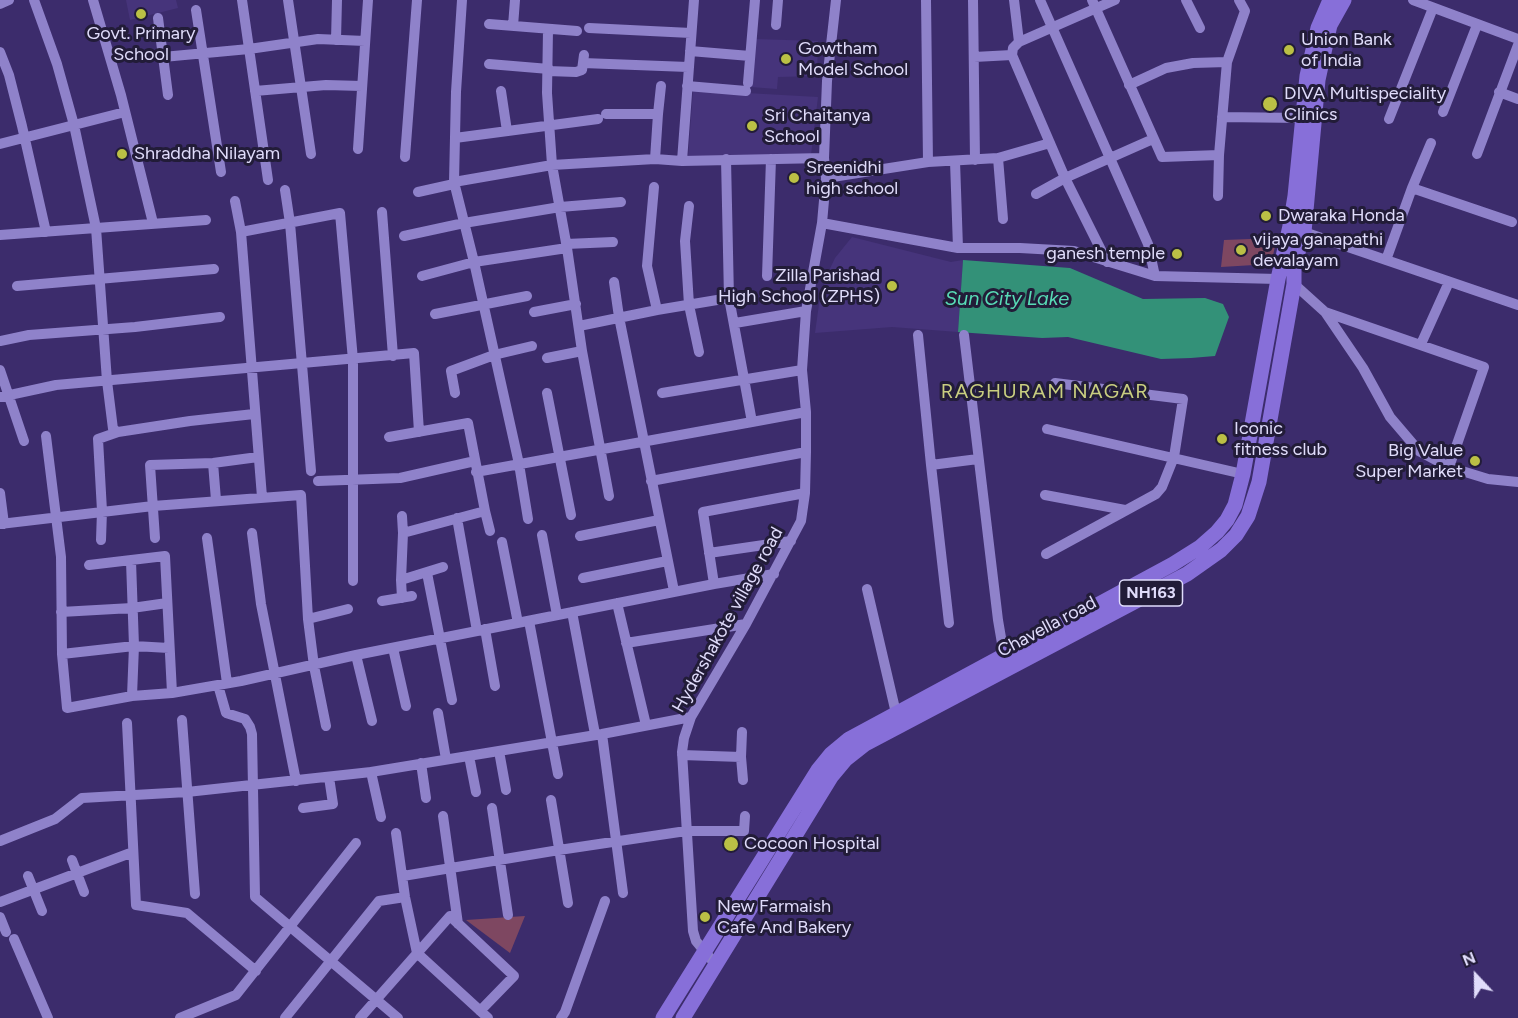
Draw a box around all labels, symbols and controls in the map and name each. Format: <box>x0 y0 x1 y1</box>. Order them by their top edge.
marker: Govt. Primary School <box>134 7 148 21</box>
place label: Govt. Primary School <box>87 23 195 66</box>
place label: Union Bank of India <box>1301 29 1392 72</box>
place label: Gowtham Model School <box>798 38 908 80</box>
marker: Union Bank of India <box>1282 43 1296 57</box>
marker: Gowtham Model School <box>779 52 793 66</box>
place label: DIVA Multispeciality Clinics <box>1284 83 1446 125</box>
marker: DIVA Multispeciality Clinics <box>1261 95 1279 113</box>
place label: Sri Chaitanya School <box>764 105 870 148</box>
marker: Sri Chaitanya School <box>745 119 759 133</box>
place label: Shraddha Nilayam <box>134 143 280 165</box>
marker: Shraddha Nilayam <box>115 147 129 161</box>
place label: Sreenidhi high school <box>806 157 898 200</box>
marker: Sreenidhi high school <box>787 171 801 185</box>
place label: Dwaraka Honda <box>1278 205 1405 227</box>
marker: Dwaraka Honda <box>1259 209 1273 223</box>
place label: vijaya ganapathi devalayam <box>1253 229 1383 272</box>
place label: ganesh temple <box>1046 243 1165 265</box>
marker: vijaya ganapathi devalayam <box>1234 243 1248 257</box>
marker: ganesh temple <box>1170 247 1184 261</box>
place label: Zilla Parishad High School (ZPHS) <box>718 265 880 308</box>
marker: Zilla Parishad High School (ZPHS) <box>885 279 899 293</box>
water label: Sun City Lake <box>945 287 1069 311</box>
district label: RAGHURAM NAGAR <box>941 380 1149 404</box>
place label: Iconic fitness club <box>1234 418 1327 460</box>
marker: Iconic fitness club <box>1215 432 1229 446</box>
place label: Big Value Super Market <box>1355 440 1463 482</box>
marker: Big Value Super Market <box>1468 454 1482 468</box>
street label: Hydershakote village road <box>668 524 788 716</box>
road number: NH163 <box>1120 580 1182 606</box>
street label: Chavella road <box>994 592 1100 662</box>
place label: Cocoon Hospital <box>744 833 880 855</box>
marker: Cocoon Hospital <box>722 835 740 853</box>
place label: New Farmaish Cafe And Bakery <box>717 896 851 938</box>
marker: New Farmaish Cafe And Bakery <box>698 910 712 924</box>
north arrow <box>1446 946 1506 1006</box>
text: N <box>1460 948 1478 970</box>

